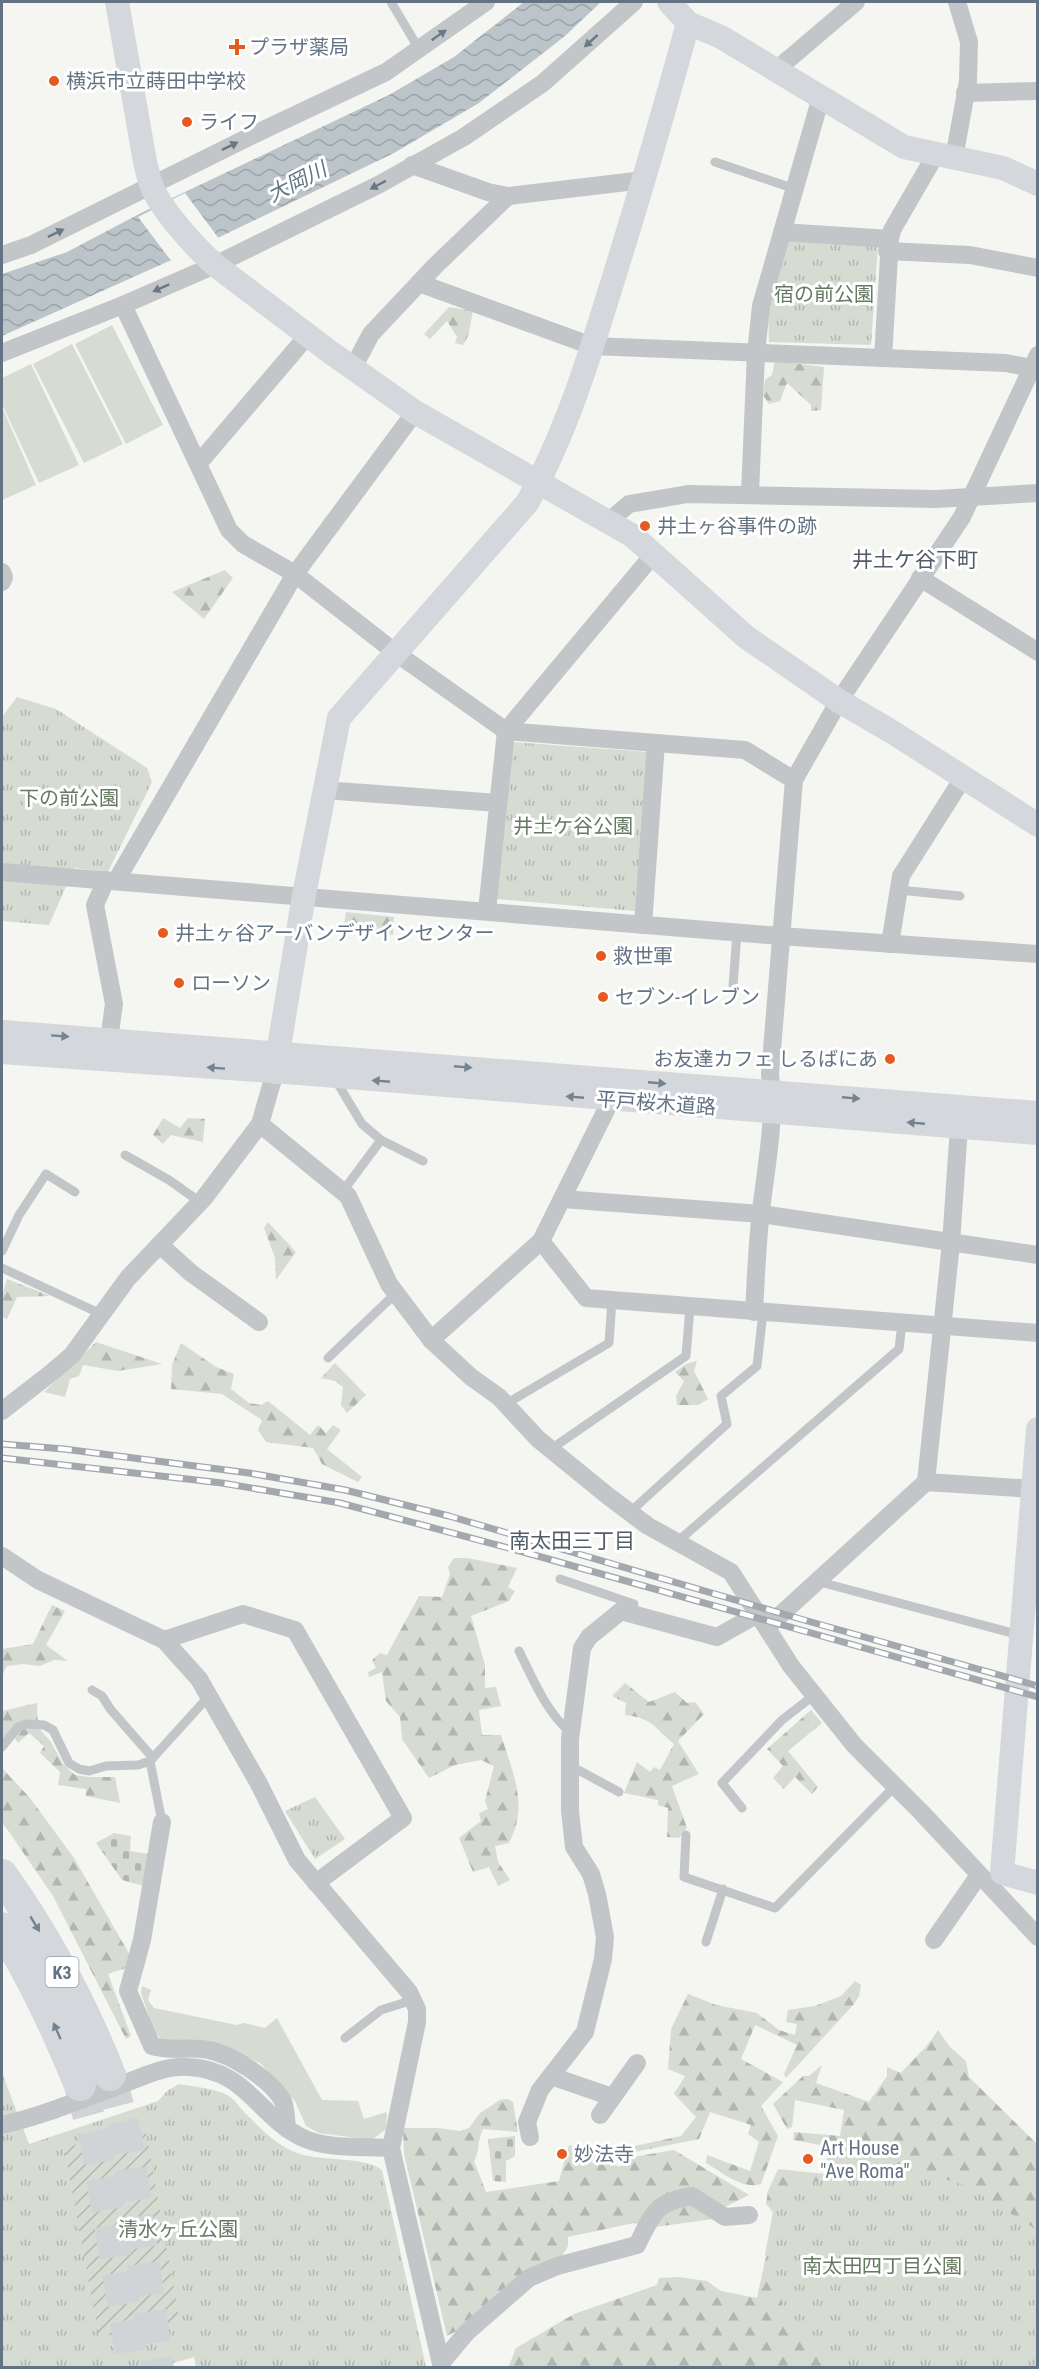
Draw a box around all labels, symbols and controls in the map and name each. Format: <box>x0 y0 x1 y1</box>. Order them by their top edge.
one-way arrow <box>430 29 446 41</box>
one-way arrow <box>583 34 598 48</box>
place label: プラザ薬局 <box>249 35 349 59</box>
marker: プラザ薬局 <box>230 40 244 54</box>
place label: 横浜市立蒔田中学校 <box>66 69 246 93</box>
marker: 横浜市立蒔田中学校 <box>47 74 61 88</box>
place label: ライフ <box>199 110 259 134</box>
marker: ライフ <box>180 115 194 129</box>
one-way arrow <box>222 142 239 151</box>
water label: 大岡川 <box>263 156 332 207</box>
one-way arrow <box>369 180 386 190</box>
one-way arrow <box>47 228 64 238</box>
park label: 宿の前公園 <box>774 282 874 306</box>
one-way arrow <box>153 284 170 293</box>
place label: 井土ヶ谷事件の跡 <box>657 514 817 538</box>
marker: 井土ヶ谷事件の跡 <box>638 519 652 533</box>
district label: 井土ケ谷下町 <box>852 548 978 572</box>
park label: 下の前公園 <box>19 786 119 810</box>
park label: 井土ケ谷公園 <box>513 814 633 838</box>
place label: 井土ヶ谷アーバンデザインセンター <box>175 921 495 945</box>
marker: 井土ヶ谷アーバンデザインセンター <box>156 926 170 940</box>
place label: 救世軍 <box>613 944 673 968</box>
marker: 救世軍 <box>594 949 608 963</box>
place label: ローソン <box>191 971 271 995</box>
marker: ローソン <box>172 976 186 990</box>
place label: セブン-イレブン <box>615 985 760 1009</box>
marker: セブン-イレブン <box>596 990 610 1004</box>
one-way arrow <box>50 1031 69 1041</box>
place label: お友達カフェ しるばにあ <box>653 1047 878 1071</box>
marker: お友達カフェ しるばにあ <box>883 1052 897 1066</box>
one-way arrow <box>207 1063 226 1072</box>
one-way arrow <box>453 1063 472 1072</box>
one-way arrow <box>372 1076 391 1086</box>
one-way arrow <box>647 1079 666 1088</box>
street label: 平戸桜木道路 <box>595 1087 717 1119</box>
one-way arrow <box>566 1092 585 1102</box>
one-way arrow <box>842 1093 861 1103</box>
one-way arrow <box>907 1118 926 1128</box>
district label: 南太田三丁目 <box>509 1529 635 1553</box>
one-way arrow <box>29 1915 39 1932</box>
road number: K3 <box>46 1957 78 1987</box>
one-way arrow <box>52 2022 62 2040</box>
place label: Art House "Ave Roma" <box>820 2136 910 2183</box>
place label: 妙法寺 <box>574 2142 634 2166</box>
marker: 妙法寺 <box>555 2147 569 2161</box>
marker: Art House "Ave Roma" <box>801 2152 815 2166</box>
park label: 清水ヶ丘公園 <box>118 2217 238 2241</box>
park label: 南太田四丁目公園 <box>802 2254 962 2278</box>

